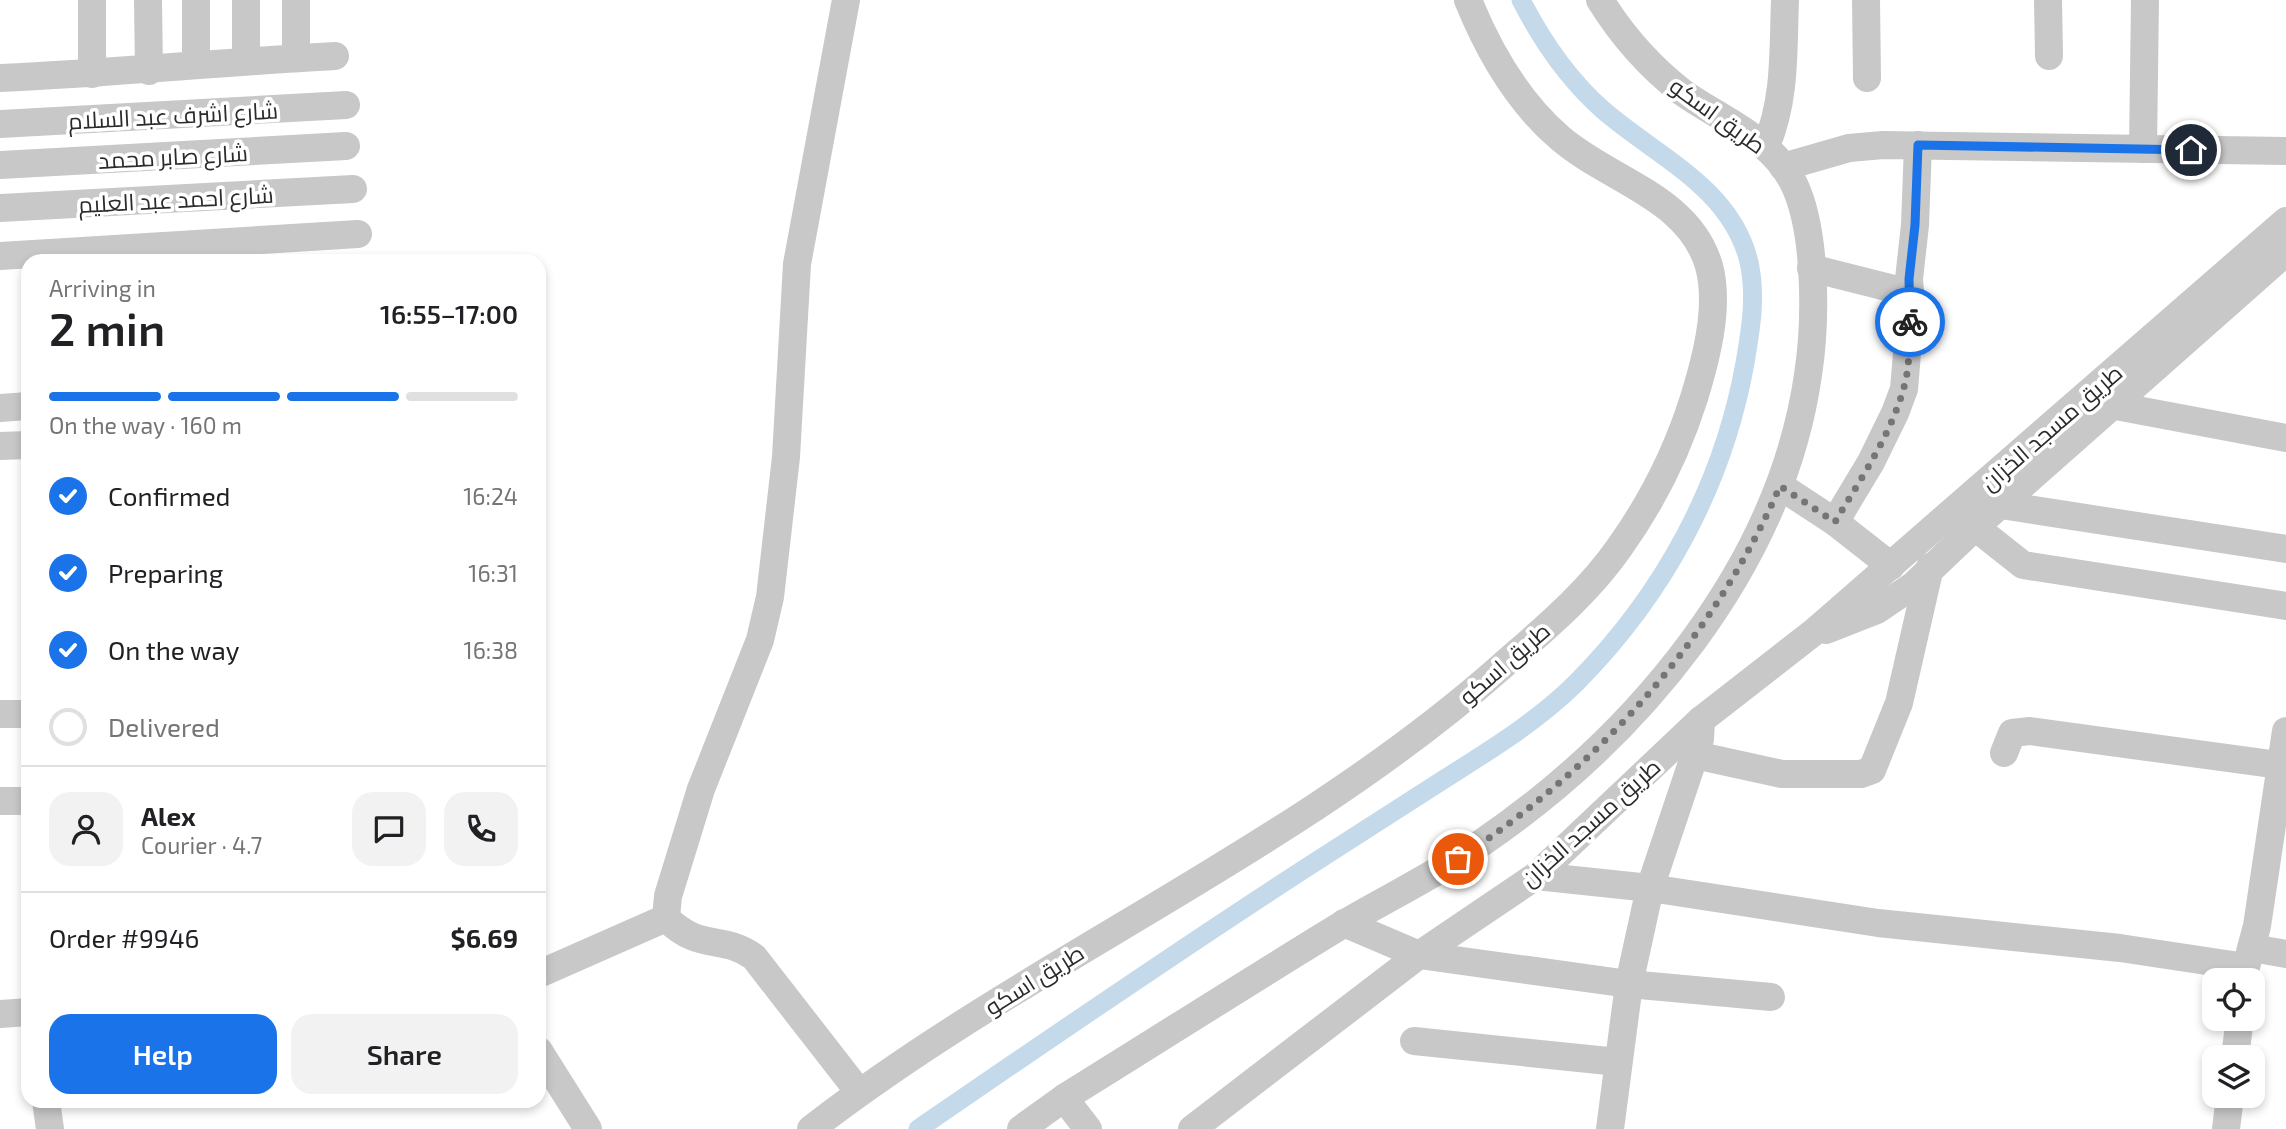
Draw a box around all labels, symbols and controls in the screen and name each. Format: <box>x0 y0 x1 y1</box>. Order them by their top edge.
street label: طريق اسكو <box>1664 71 1771 160</box>
street label: شارع اشرف عبد السلام <box>67 96 279 137</box>
pin <box>2161 120 2221 180</box>
icon: home <box>2172 131 2210 169</box>
street label: شارع صابر محمد <box>97 138 249 177</box>
street label: شارع احمد عبد العليم <box>78 180 275 221</box>
text: Arriving in <box>49 274 156 302</box>
courier <box>1875 287 1945 357</box>
text: 16:55–17:00 <box>380 298 518 329</box>
text: 2 min <box>49 300 165 355</box>
icon: bike <box>1891 303 1929 341</box>
street label: طريق مسجد الخزان <box>1975 358 2128 497</box>
text: On the way · 160 m <box>49 411 242 439</box>
icon: check <box>49 477 87 515</box>
text: Confirmed <box>108 480 231 511</box>
text: 16:24 <box>463 482 518 510</box>
icon: check <box>49 554 87 592</box>
text: Preparing <box>108 557 223 588</box>
text: 16:31 <box>468 559 518 587</box>
street label: طريق اسكو <box>1453 616 1556 711</box>
icon: check <box>49 631 87 669</box>
text: On the way <box>108 634 239 665</box>
text: 16:38 <box>464 636 518 664</box>
text: Delivered <box>108 711 220 742</box>
street label: طريق مسجد الخزان <box>1514 752 1666 893</box>
button: person <box>49 792 123 866</box>
button: chat <box>352 792 426 866</box>
button: phone <box>444 792 518 866</box>
text: Alex <box>141 800 196 831</box>
pin <box>1428 829 1488 889</box>
text: Courier · 4.7 <box>141 831 262 859</box>
icon: bag <box>1439 840 1477 878</box>
text: Order #9946 <box>49 922 200 953</box>
text: $6.69 <box>451 922 518 953</box>
street label: طريق اسكو <box>979 938 1089 1021</box>
map controls <box>2202 968 2265 1108</box>
button: locate <box>2202 968 2265 1031</box>
button: Help <box>49 1014 277 1094</box>
button: Share <box>291 1014 518 1094</box>
button: layers <box>2202 1045 2265 1108</box>

